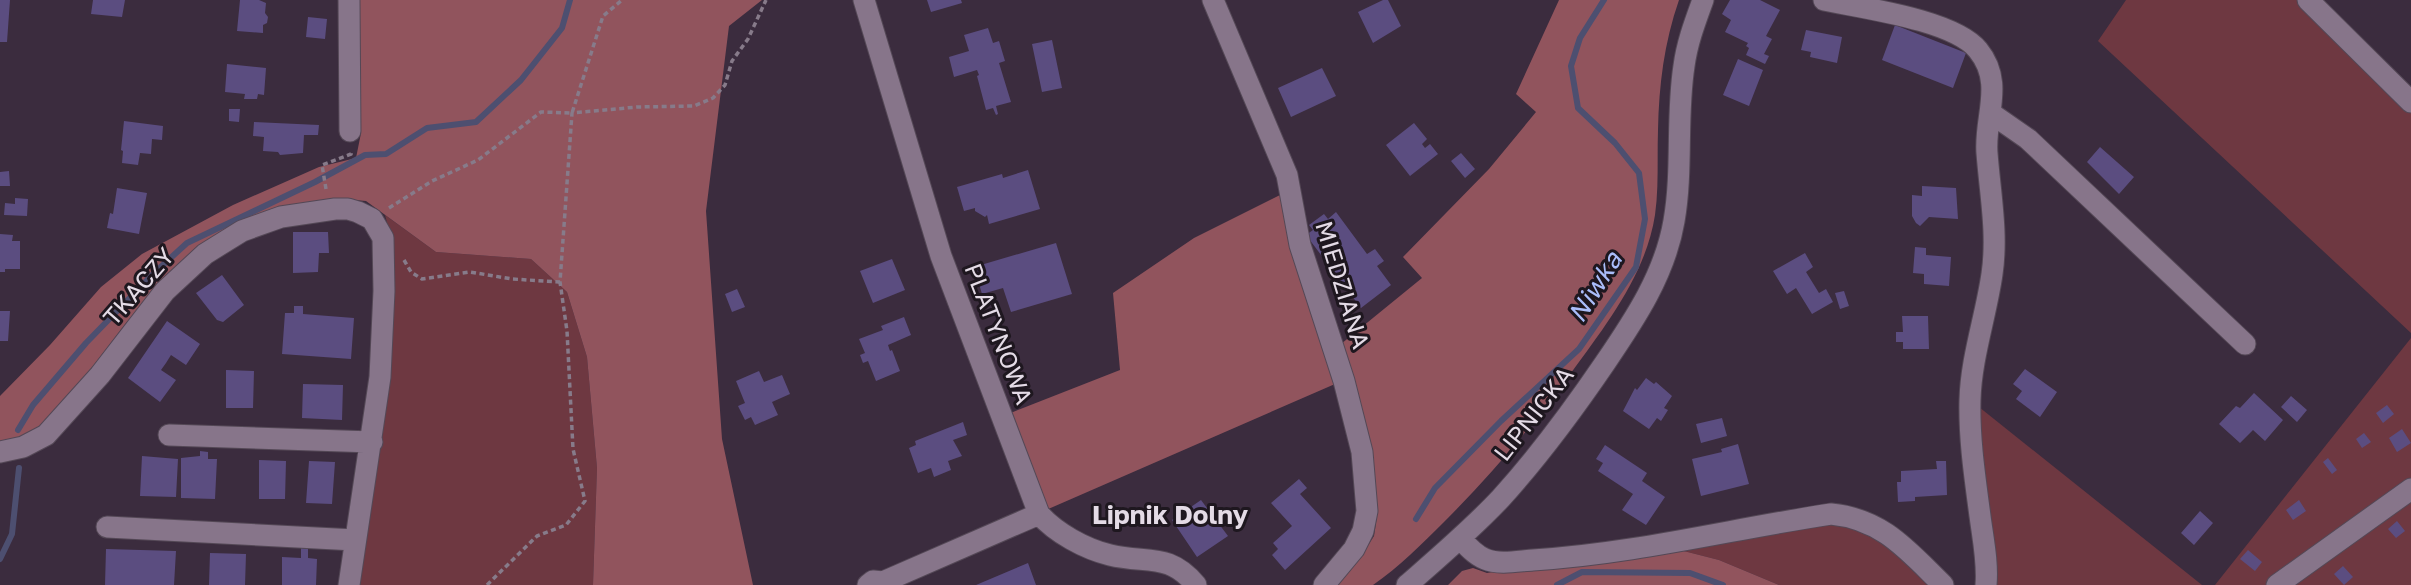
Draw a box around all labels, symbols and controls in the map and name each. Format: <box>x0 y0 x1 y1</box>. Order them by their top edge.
street label: MIEDZIANA <box>1310 217 1377 352</box>
street label: TKACZY <box>96 241 180 331</box>
water label: Niwka <box>1561 245 1629 328</box>
street label: PLATYNOWA <box>959 259 1040 408</box>
street label: LIPNICKA <box>1487 360 1579 466</box>
district label: Lipnik Dolny <box>1092 499 1248 530</box>

